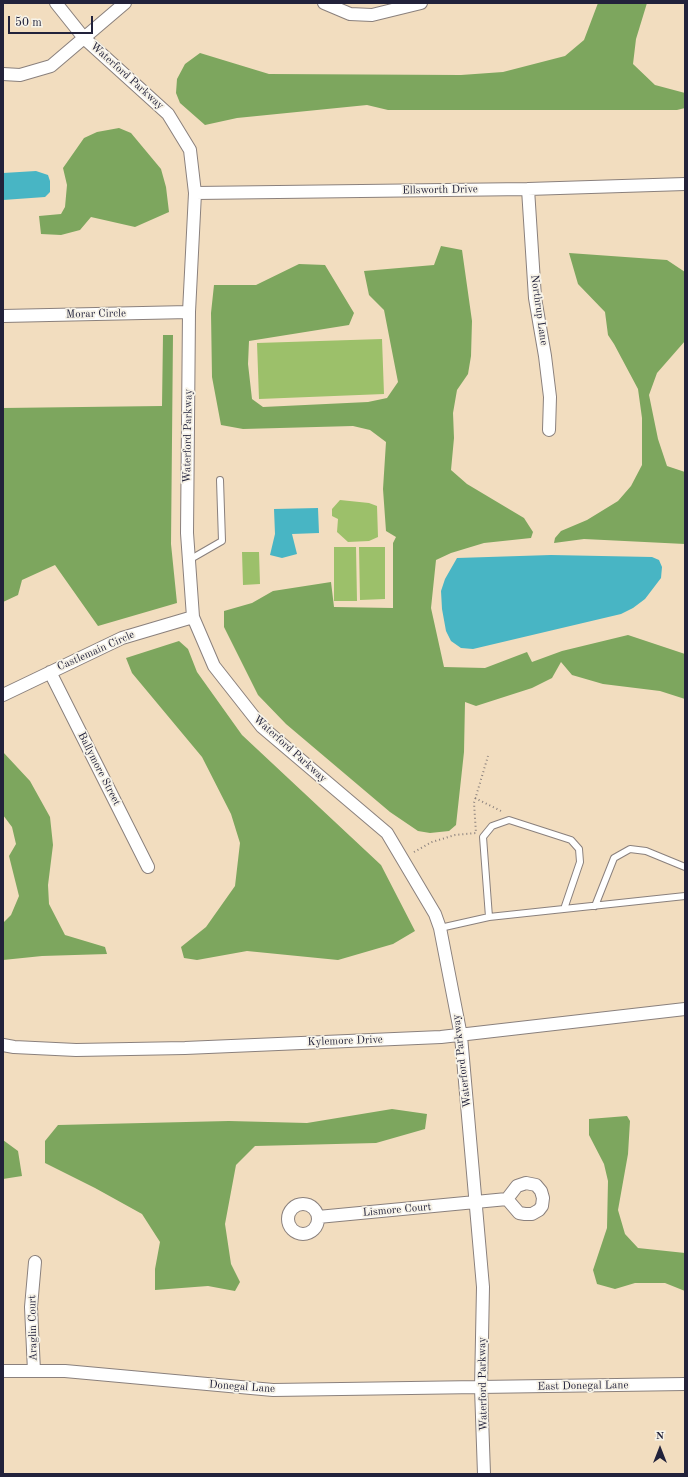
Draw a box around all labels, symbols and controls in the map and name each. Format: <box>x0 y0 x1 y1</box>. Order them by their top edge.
scale bar <box>10 8 95 34</box>
text: 50 m <box>15 17 42 29</box>
street label: Waterford Parkway <box>88 40 166 112</box>
street label: Ellsworth Drive <box>402 183 478 197</box>
street label: Northrup Lane <box>528 274 550 346</box>
street label: Morar Circle <box>66 307 126 321</box>
street label: Waterford Parkway <box>181 389 195 483</box>
street label: Castlemain Circle <box>55 628 137 674</box>
street label: Waterford Parkway <box>251 713 329 785</box>
street label: Ballymore Street <box>75 730 123 808</box>
street label: Waterford Parkway <box>450 1014 474 1108</box>
street label: Kylemore Drive <box>307 1033 383 1049</box>
street label: Lismore Court <box>362 1200 432 1220</box>
street label: Araglin Court <box>26 1295 40 1361</box>
street label: Waterford Parkway <box>476 1337 490 1431</box>
street label: Donegal Lane <box>208 1378 276 1396</box>
street label: East Donegal Lane <box>537 1379 629 1393</box>
north arrow <box>640 1429 680 1469</box>
text: N <box>656 1431 664 1442</box>

